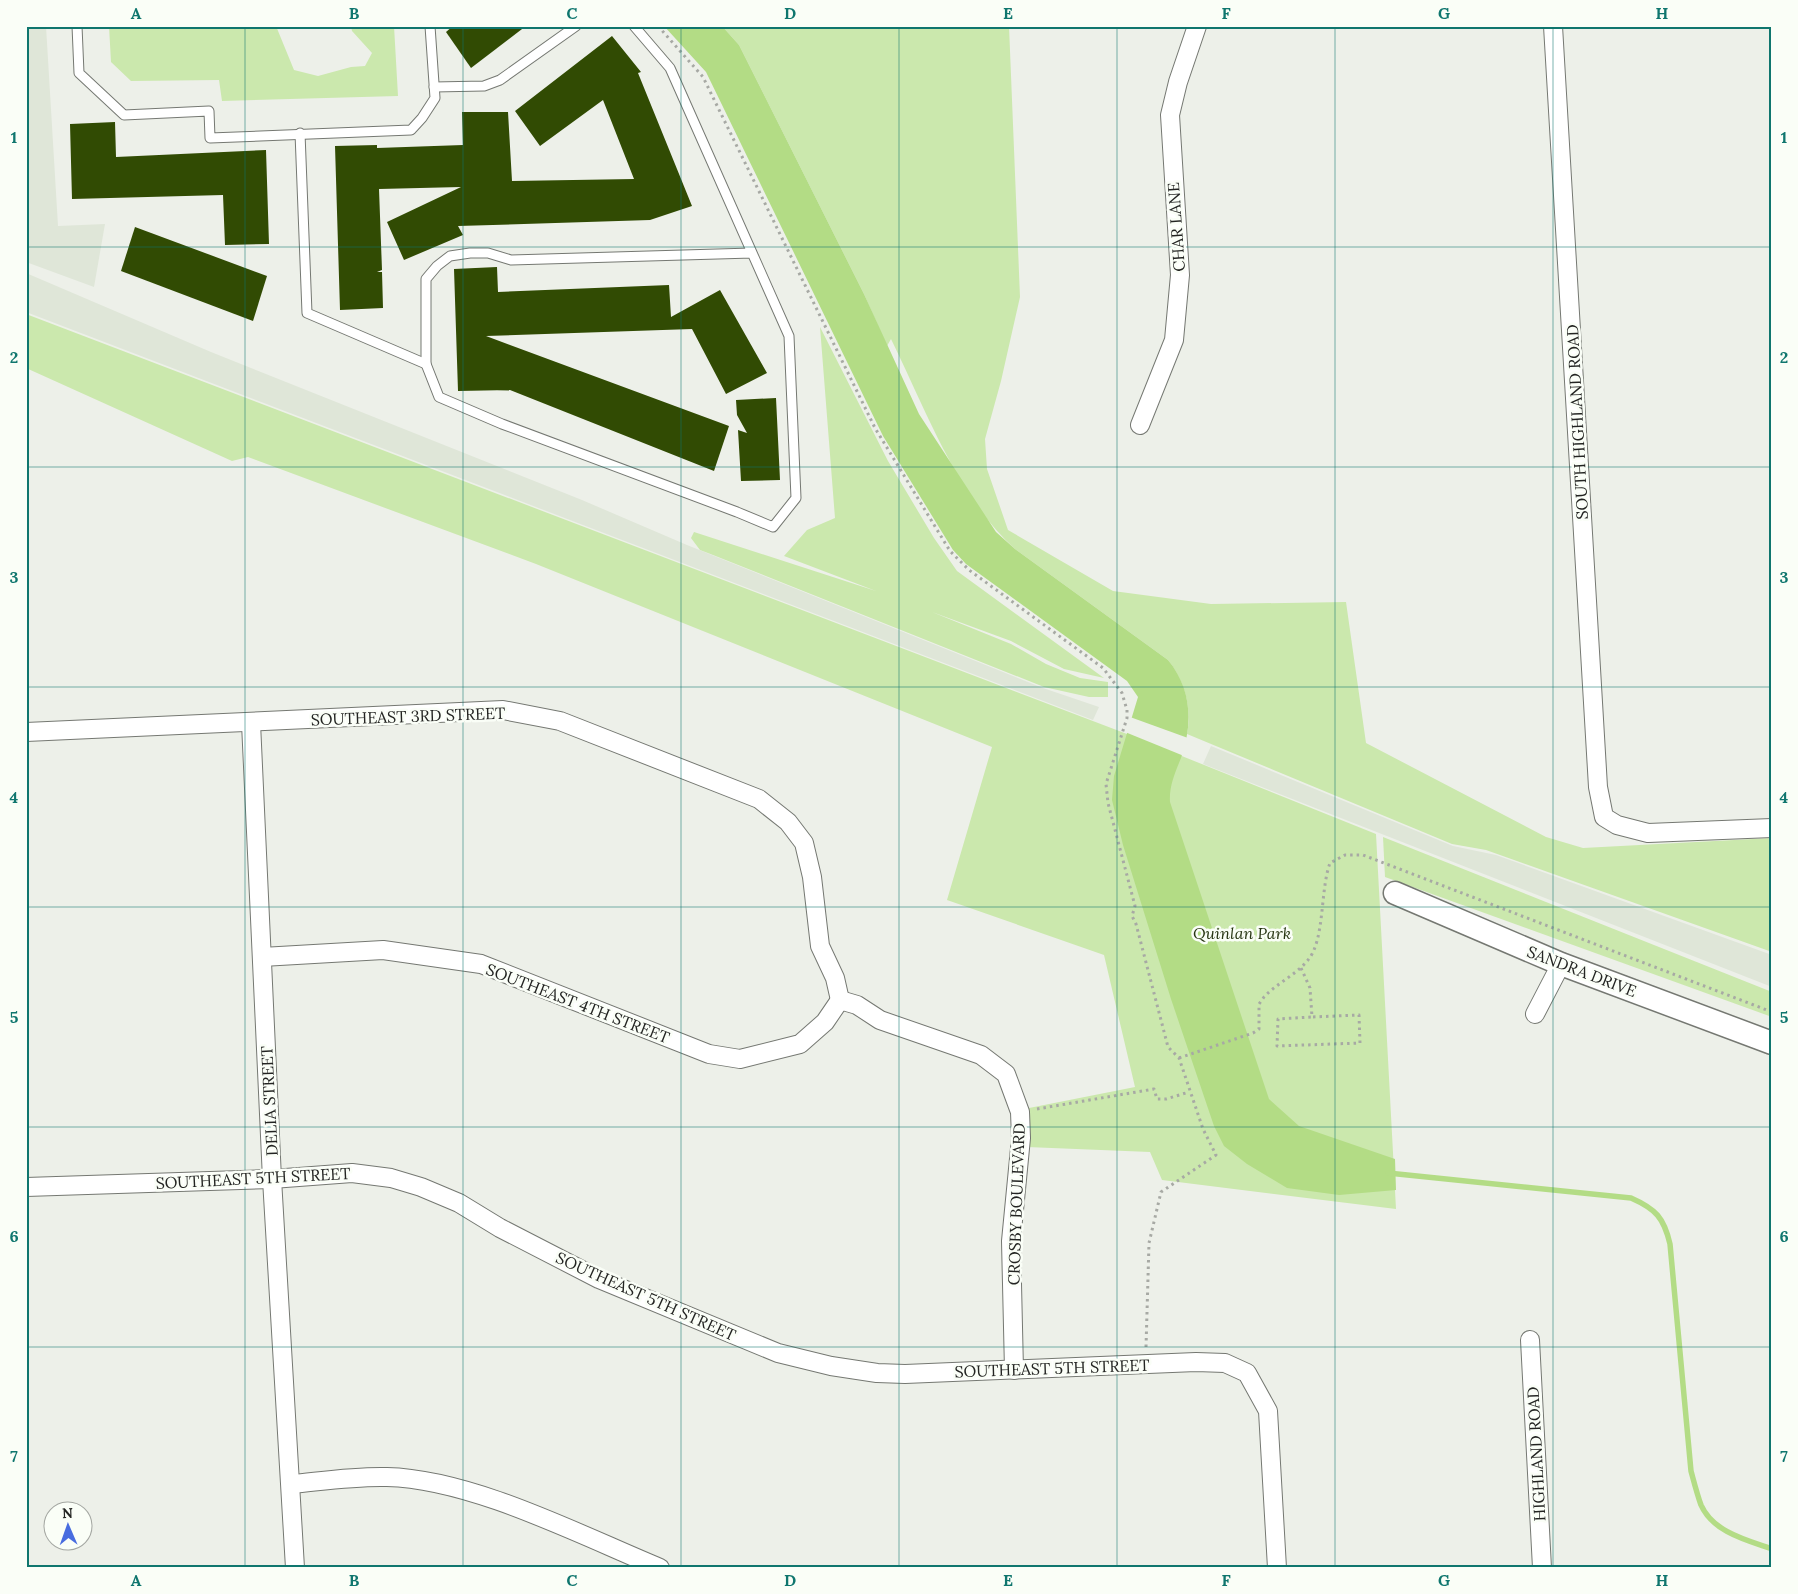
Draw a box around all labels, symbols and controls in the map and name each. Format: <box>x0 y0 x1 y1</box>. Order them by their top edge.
text: A <box>131 3 142 23</box>
text: B <box>349 3 360 23</box>
text: C <box>566 3 578 23</box>
text: D <box>784 3 796 23</box>
text: E <box>1003 3 1013 23</box>
text: F <box>1221 3 1231 23</box>
text: G <box>1438 3 1450 23</box>
text: H <box>1656 3 1669 23</box>
text: 1 <box>11 127 17 147</box>
text: 1 <box>1781 127 1787 147</box>
street label: CHAR LANE <box>1163 182 1189 272</box>
street label: SOUTH HIGHLAND ROAD <box>1562 324 1592 520</box>
text: 2 <box>10 347 18 367</box>
text: 2 <box>1780 347 1788 367</box>
text: 3 <box>10 567 19 587</box>
text: 3 <box>1780 567 1789 587</box>
street label: SOUTHEAST 3RD STREET <box>310 703 506 729</box>
text: 4 <box>10 787 19 807</box>
text: 4 <box>1780 787 1789 807</box>
park label: Quinlan Park <box>1193 923 1291 943</box>
street label: SANDRA DRIVE <box>1524 941 1640 1001</box>
street label: SOUTHEAST 4TH STREET <box>483 959 673 1047</box>
text: 5 <box>10 1007 19 1027</box>
text: 5 <box>1780 1007 1789 1027</box>
street label: DELIA STREET <box>256 1046 282 1156</box>
street label: CROSBY BOULEVARD <box>1003 1122 1029 1286</box>
street label: SOUTHEAST 5TH STREET <box>155 1163 351 1193</box>
text: 6 <box>9 1226 19 1246</box>
text: 6 <box>1779 1226 1789 1246</box>
street label: SOUTHEAST 5TH STREET <box>553 1247 739 1345</box>
street label: SOUTHEAST 5TH STREET <box>954 1355 1150 1381</box>
street label: HIGHLAND ROAD <box>1522 1386 1550 1522</box>
text: 7 <box>10 1446 18 1466</box>
text: 7 <box>1780 1446 1788 1466</box>
north arrow <box>42 1502 92 1552</box>
text: N <box>62 1504 73 1522</box>
text: A <box>131 1570 142 1590</box>
text: B <box>349 1570 360 1590</box>
text: C <box>566 1570 578 1590</box>
text: D <box>784 1570 796 1590</box>
text: E <box>1003 1570 1013 1590</box>
text: F <box>1221 1570 1231 1590</box>
text: G <box>1438 1570 1450 1590</box>
text: H <box>1656 1570 1669 1590</box>

